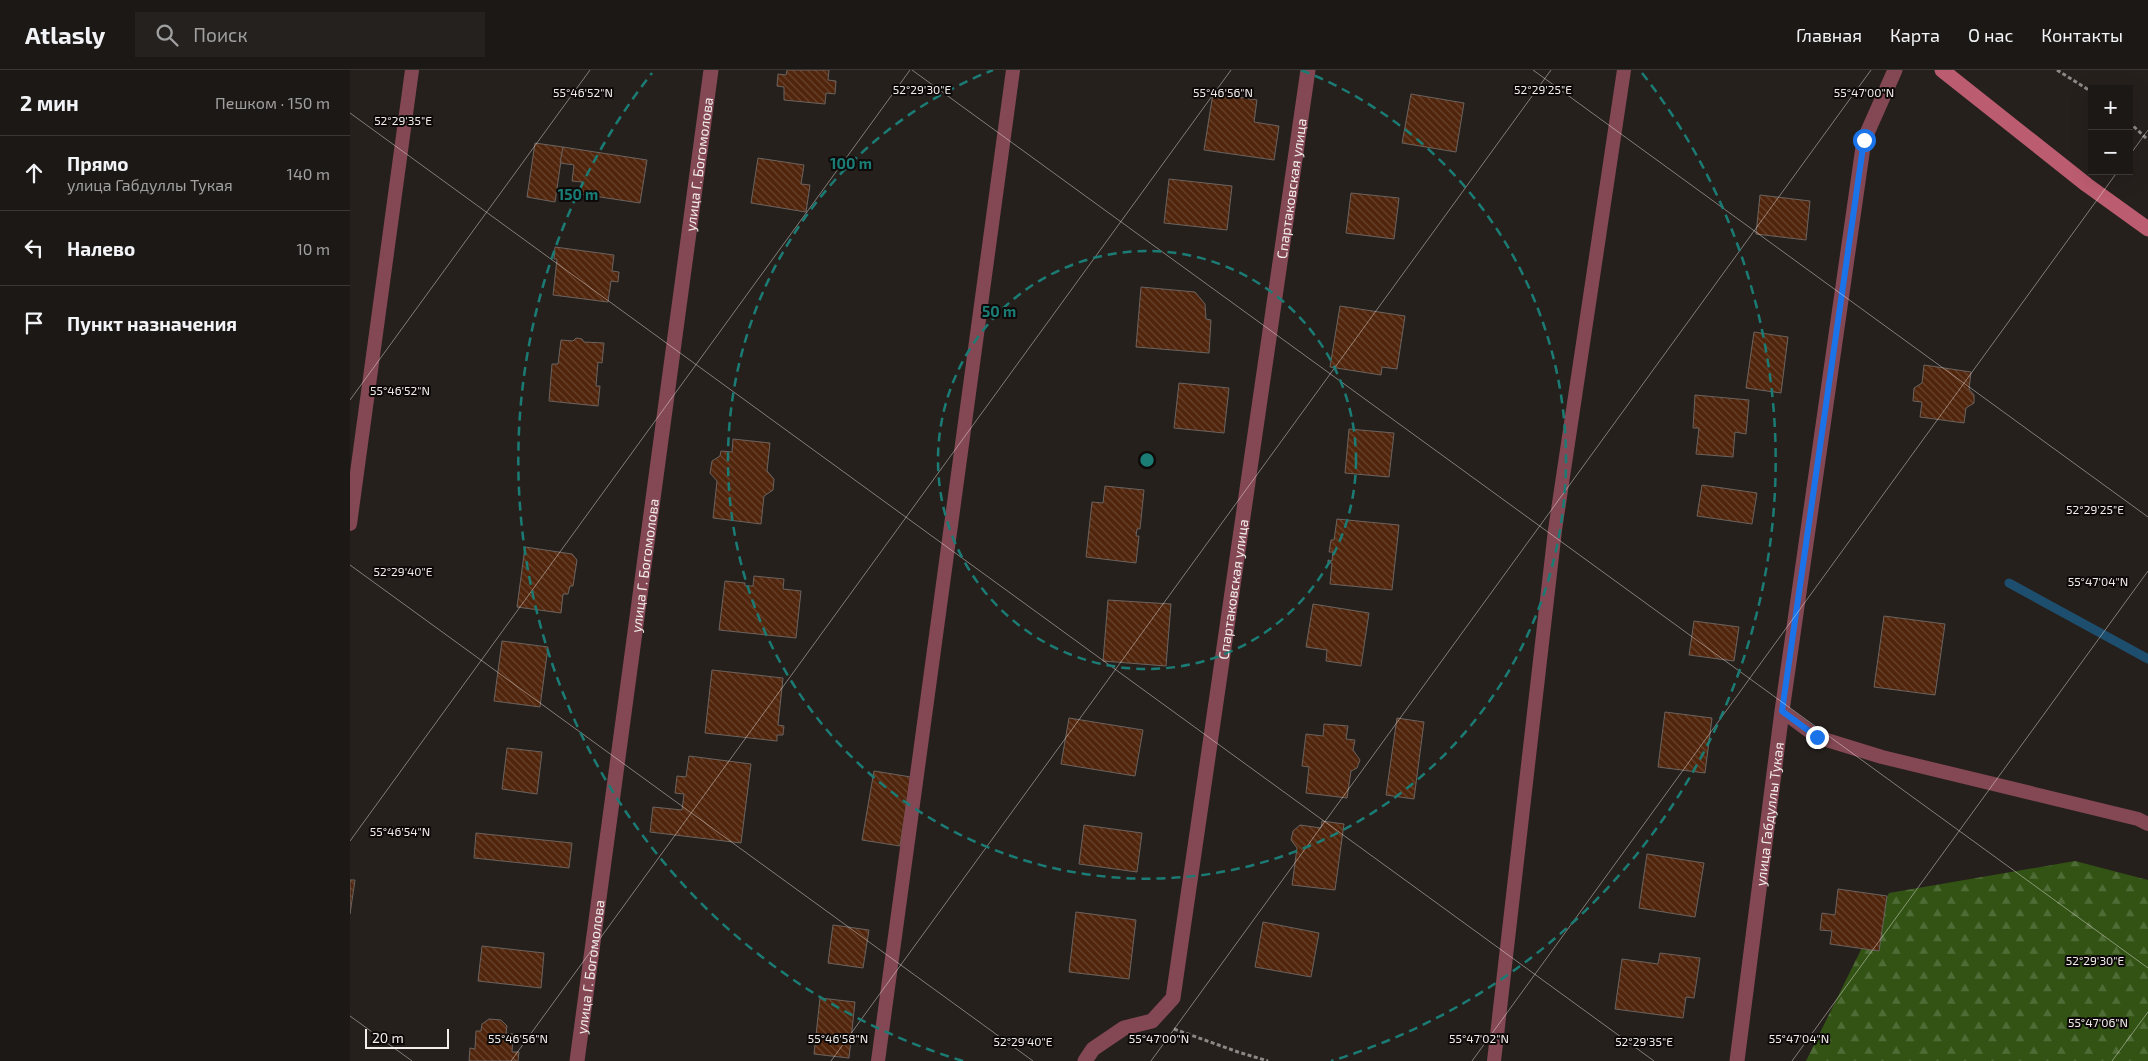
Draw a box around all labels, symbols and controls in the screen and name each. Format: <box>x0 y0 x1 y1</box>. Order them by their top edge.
search box <box>135 12 485 57</box>
text: Atlasly <box>25 20 105 49</box>
icon: search <box>153 21 181 49</box>
text: Поиск <box>193 23 248 46</box>
text: Главная <box>1796 24 1862 46</box>
text: Карта <box>1890 24 1940 46</box>
text: О нас <box>1968 24 2013 46</box>
text: Контакты <box>2041 24 2123 46</box>
text: 52°29'30"E <box>893 82 952 96</box>
text: 52°29'25"E <box>1514 82 1572 96</box>
text: 55°46'52"N <box>553 85 613 99</box>
text: 55°46'56"N <box>1193 85 1253 99</box>
text: 55°47'00"N <box>1834 85 1894 99</box>
map controls <box>2088 85 2133 175</box>
button: + <box>2088 85 2133 130</box>
text: 2 мин <box>20 90 79 115</box>
text: Пешком · 150 m <box>215 93 330 112</box>
street label: улица Г. Богомолова <box>681 96 716 232</box>
text: 52°29'35"E <box>374 113 432 127</box>
street label: Спартаковская улица <box>1272 117 1309 260</box>
route start <box>1853 129 1876 152</box>
button: − <box>2088 130 2133 175</box>
text: Прямо <box>67 152 129 175</box>
text: 100 m <box>830 154 872 172</box>
icon: ahead <box>20 159 48 187</box>
text: 140 m <box>287 164 330 183</box>
text: улица Габдуллы Тукая <box>67 175 233 194</box>
text: 150 m <box>558 185 598 203</box>
icon: left <box>20 234 48 262</box>
text: Налево <box>67 237 135 260</box>
text: 10 m <box>296 239 330 258</box>
text: 50 m <box>982 302 1016 320</box>
icon: arrive <box>20 309 48 337</box>
text: Пункт назначения <box>67 312 237 335</box>
text: 55°46'52"N <box>370 383 430 397</box>
centre of rings <box>1138 451 1156 469</box>
street label: улица Г. Богомолова <box>627 497 661 634</box>
text: 52°29'25"E <box>2066 502 2124 516</box>
street label: Спартаковская улица <box>1214 518 1251 661</box>
text: 52°29'40"E <box>374 564 433 578</box>
text: 55°47'04"N <box>2068 574 2128 588</box>
route end <box>1806 726 1829 749</box>
street label: улица Габдуллы Тукая <box>1751 741 1786 887</box>
text: 55°46'54"N <box>370 824 430 838</box>
street label: улица Г. Богомолова <box>572 899 607 1035</box>
text: 52°29'30"E <box>2066 953 2125 967</box>
text: 55°47'06"N <box>2068 1015 2128 1029</box>
scale bar <box>365 1026 449 1049</box>
text: 20 m <box>372 1029 404 1046</box>
text: 55°46'56"N <box>488 1031 548 1045</box>
text: 55°46'58"N <box>808 1031 868 1045</box>
text: 55°47'00"N <box>1129 1031 1189 1045</box>
text: 55°47'02"N <box>1449 1031 1509 1045</box>
text: 55°47'04"N <box>1769 1031 1829 1045</box>
text: 52°29'40"E <box>994 1034 1053 1048</box>
text: 52°29'35"E <box>1615 1034 1673 1048</box>

